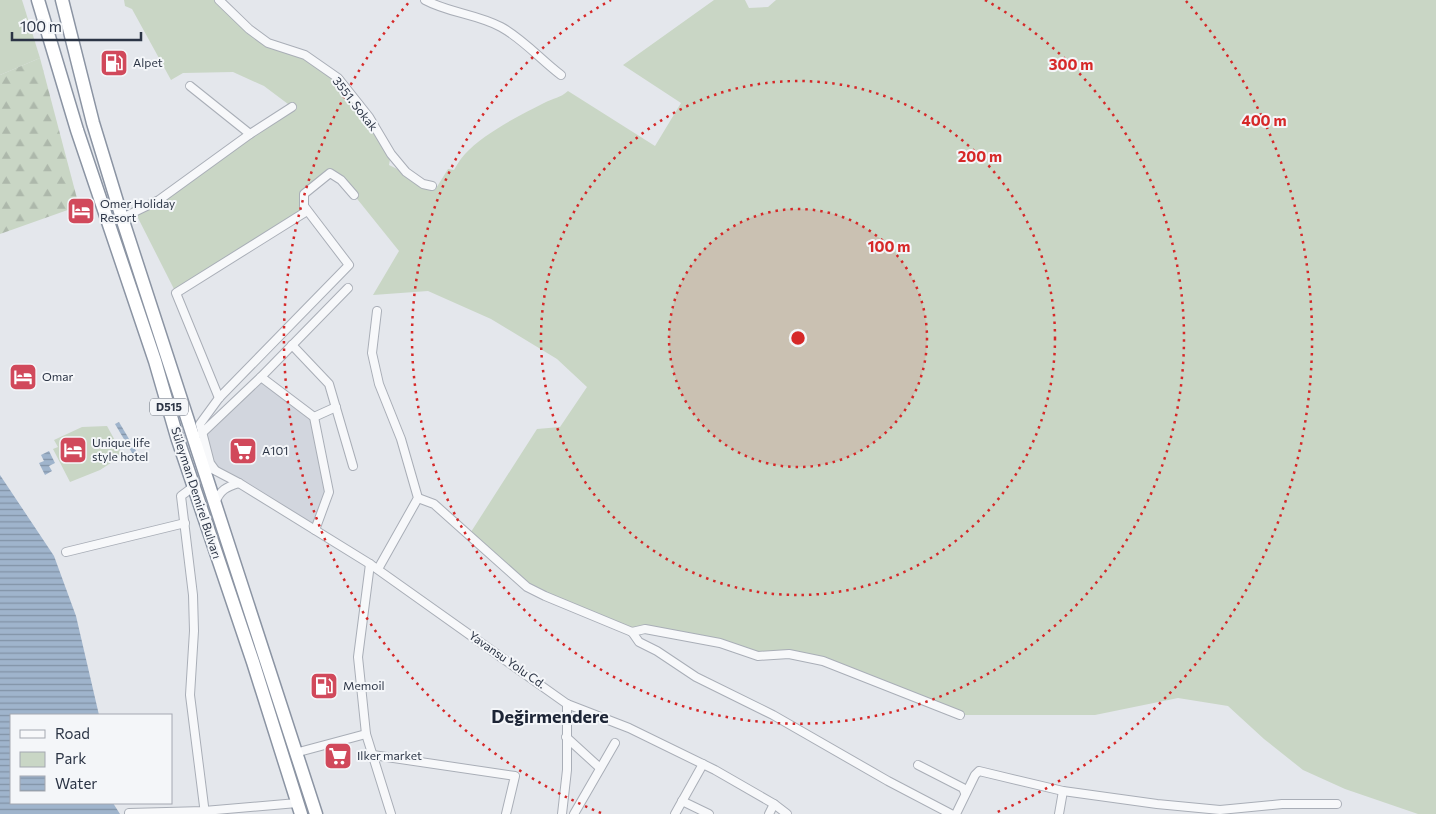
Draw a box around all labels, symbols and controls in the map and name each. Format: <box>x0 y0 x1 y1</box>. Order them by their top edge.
scale bar <box>12 10 141 42</box>
text: 100 m <box>20 17 62 35</box>
fuel station icon: Alpet <box>99 48 129 78</box>
place label: Alpet <box>133 55 163 69</box>
text: 300 m <box>1049 55 1093 73</box>
street label: 3551. Sokak <box>330 74 381 133</box>
text: 400 m <box>1241 111 1287 129</box>
text: 200 m <box>958 147 1002 165</box>
hotel icon: Omer Holiday Resort <box>66 196 96 226</box>
place label: Omer Holiday Resort <box>100 196 175 224</box>
text: 100 m <box>868 237 910 255</box>
centre of rings <box>789 329 807 347</box>
hotel icon: Omar <box>8 362 38 392</box>
place label: Omar <box>42 369 74 383</box>
road number: D515 <box>150 398 188 416</box>
street label: Süleyman Demirel Bulvarı <box>169 425 225 560</box>
hotel icon: Unique life style hotel <box>58 435 88 465</box>
place label: Unique life style hotel <box>92 435 150 463</box>
supermarket icon: A101 <box>228 436 258 466</box>
place label: A101 <box>262 443 288 457</box>
street label: Yavansu Yolu Cd. <box>467 628 549 691</box>
fuel station icon: Memoil <box>309 671 339 701</box>
place label: Memoil <box>343 678 385 692</box>
district label: Değirmendere <box>491 705 609 727</box>
legend <box>10 714 172 804</box>
text: Road <box>55 724 90 742</box>
supermarket icon: Ilker market <box>323 741 353 771</box>
place label: Ilker market <box>357 748 422 762</box>
text: Park <box>55 749 86 767</box>
text: Water <box>55 774 97 792</box>

